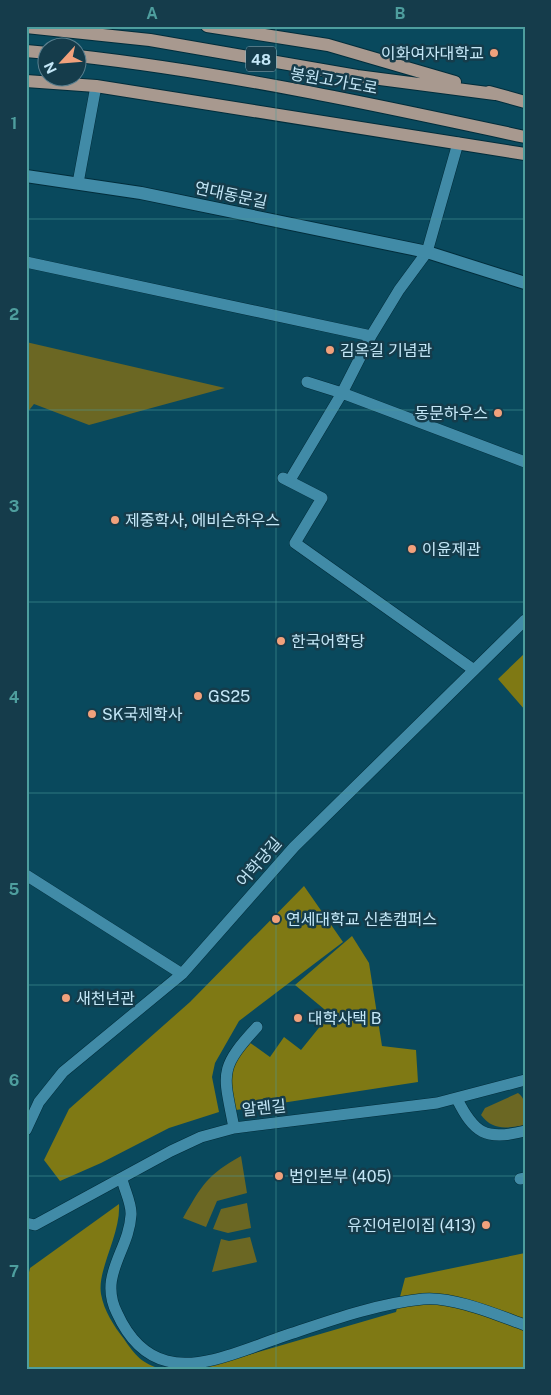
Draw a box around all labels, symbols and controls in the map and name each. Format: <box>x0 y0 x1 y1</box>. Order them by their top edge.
text: A <box>146 4 158 23</box>
text: B <box>395 4 406 23</box>
north arrow <box>38 38 88 88</box>
place label: 이화여자대학교 <box>381 44 484 63</box>
road number: 48 <box>246 46 276 72</box>
marker: 이화여자대학교 <box>488 47 500 59</box>
text: N <box>41 59 60 76</box>
street label: 봉원고가도로 <box>289 64 379 98</box>
text: 1 <box>11 114 17 133</box>
street label: 연대동문길 <box>193 178 269 212</box>
text: 2 <box>9 305 19 324</box>
place label: 김옥길 기념관 <box>340 341 432 360</box>
marker: 김옥길 기념관 <box>324 344 336 356</box>
place label: 동문하우스 <box>414 404 488 423</box>
marker: 동문하우스 <box>492 407 504 419</box>
text: 3 <box>9 497 19 516</box>
place label: 제중학사, 에비슨하우스 <box>125 511 280 530</box>
marker: 제중학사, 에비슨하우스 <box>109 514 121 526</box>
place label: 이윤제관 <box>422 540 481 559</box>
marker: 이윤제관 <box>406 543 418 555</box>
place label: 한국어학당 <box>291 632 365 651</box>
marker: 한국어학당 <box>275 635 287 647</box>
place label: GS25 <box>208 687 250 706</box>
text: 4 <box>9 688 20 707</box>
marker: GS25 <box>192 690 204 702</box>
place label: SK국제학사 <box>102 705 183 724</box>
marker: SK국제학사 <box>86 708 98 720</box>
street label: 어학당길 <box>233 834 285 890</box>
text: 5 <box>9 880 20 899</box>
place label: 연세대학교 신촌캠퍼스 <box>286 910 437 929</box>
marker: 연세대학교 신촌캠퍼스 <box>270 913 282 925</box>
place label: 새천년관 <box>76 989 135 1008</box>
marker: 새천년관 <box>60 992 72 1004</box>
place label: 대학사택 B <box>308 1009 382 1028</box>
marker: 대학사택 B <box>292 1012 304 1024</box>
text: 6 <box>9 1071 19 1090</box>
street label: 알렌길 <box>241 1096 287 1120</box>
place label: 법인본부 (405) <box>289 1167 392 1186</box>
marker: 법인본부 (405) <box>273 1170 285 1182</box>
place label: 유진어린이집 (413) <box>347 1216 476 1235</box>
marker: 유진어린이집 (413) <box>480 1219 492 1231</box>
text: 7 <box>9 1262 19 1281</box>

